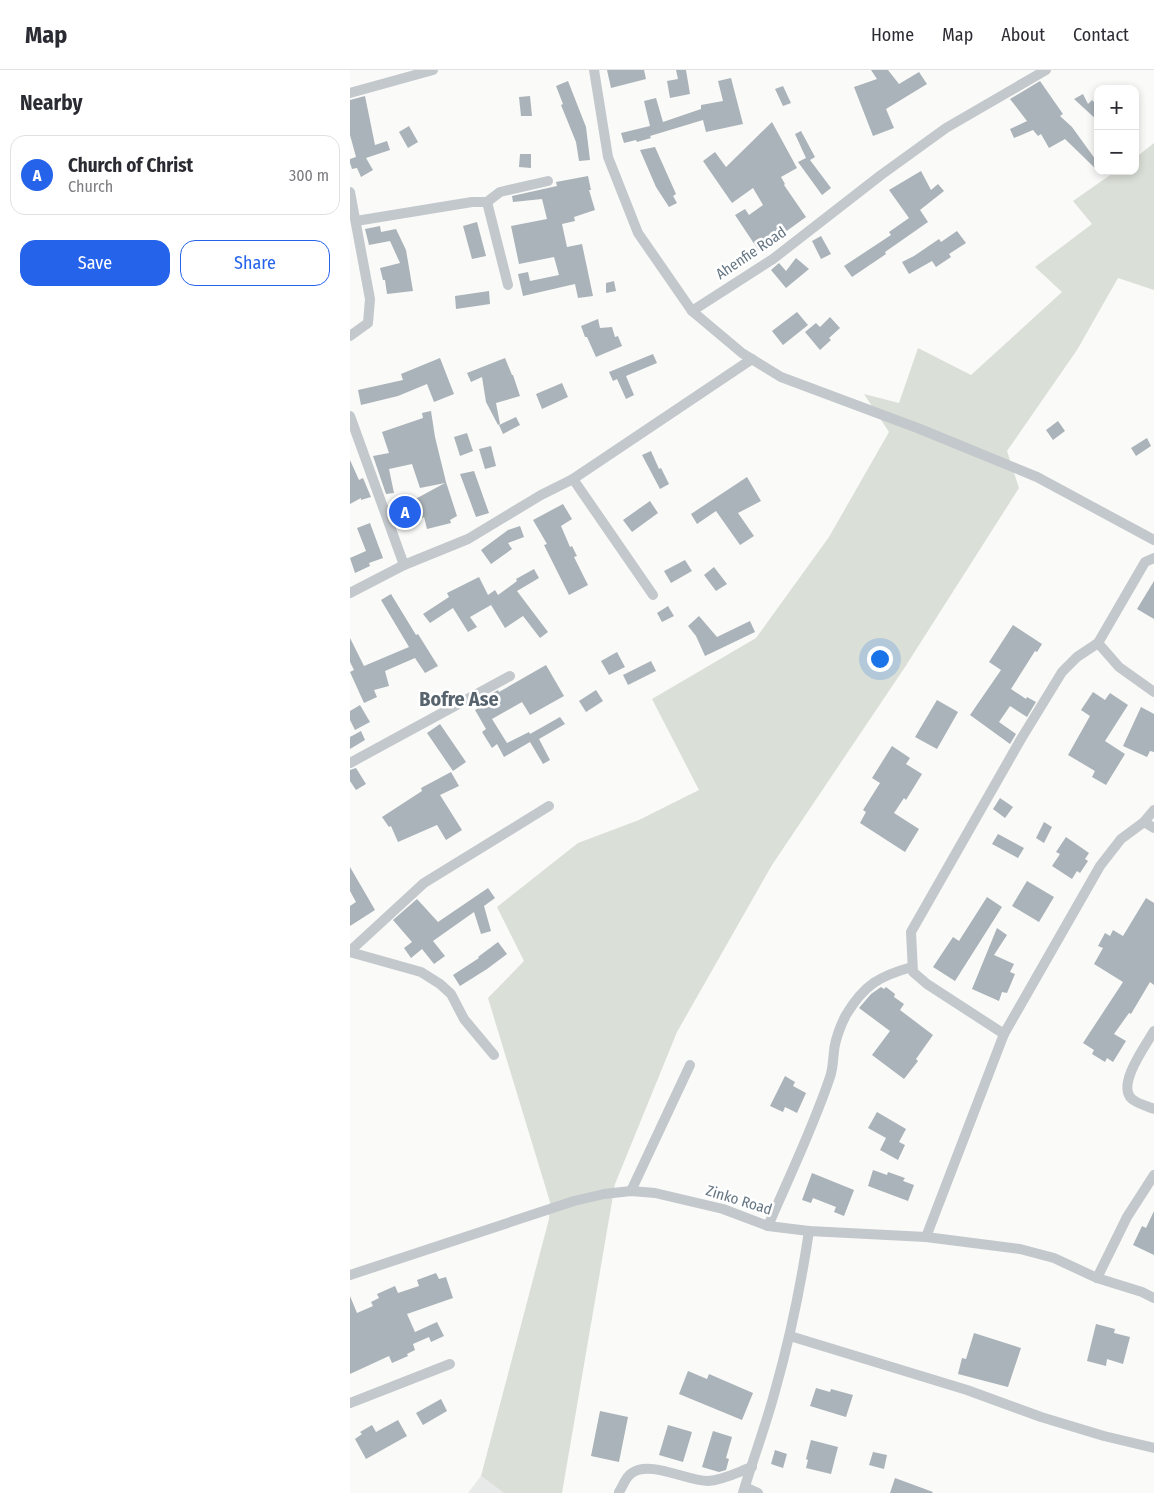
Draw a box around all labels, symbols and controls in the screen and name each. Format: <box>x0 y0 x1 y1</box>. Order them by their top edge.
text: Map <box>25 21 67 49</box>
text: Home <box>871 24 914 46</box>
text: Map <box>942 24 973 46</box>
text: About <box>1001 24 1045 46</box>
text: Contact <box>1073 24 1129 46</box>
map controls <box>1094 85 1139 175</box>
button: + <box>1094 85 1139 130</box>
text: Nearby <box>20 90 82 116</box>
button: − <box>1094 130 1139 175</box>
text: Church of Christ <box>68 154 193 177</box>
text: A <box>33 166 41 185</box>
text: 300 m <box>289 166 329 185</box>
text: Church <box>68 177 113 196</box>
street label: Ahenfie Road <box>712 223 790 283</box>
button: Save <box>20 240 170 286</box>
button: Share <box>180 240 330 286</box>
pin: A <box>389 493 421 531</box>
your location <box>867 646 893 672</box>
district label: Bofre Ase <box>419 687 499 711</box>
street label: Zinko Road <box>704 1181 774 1219</box>

